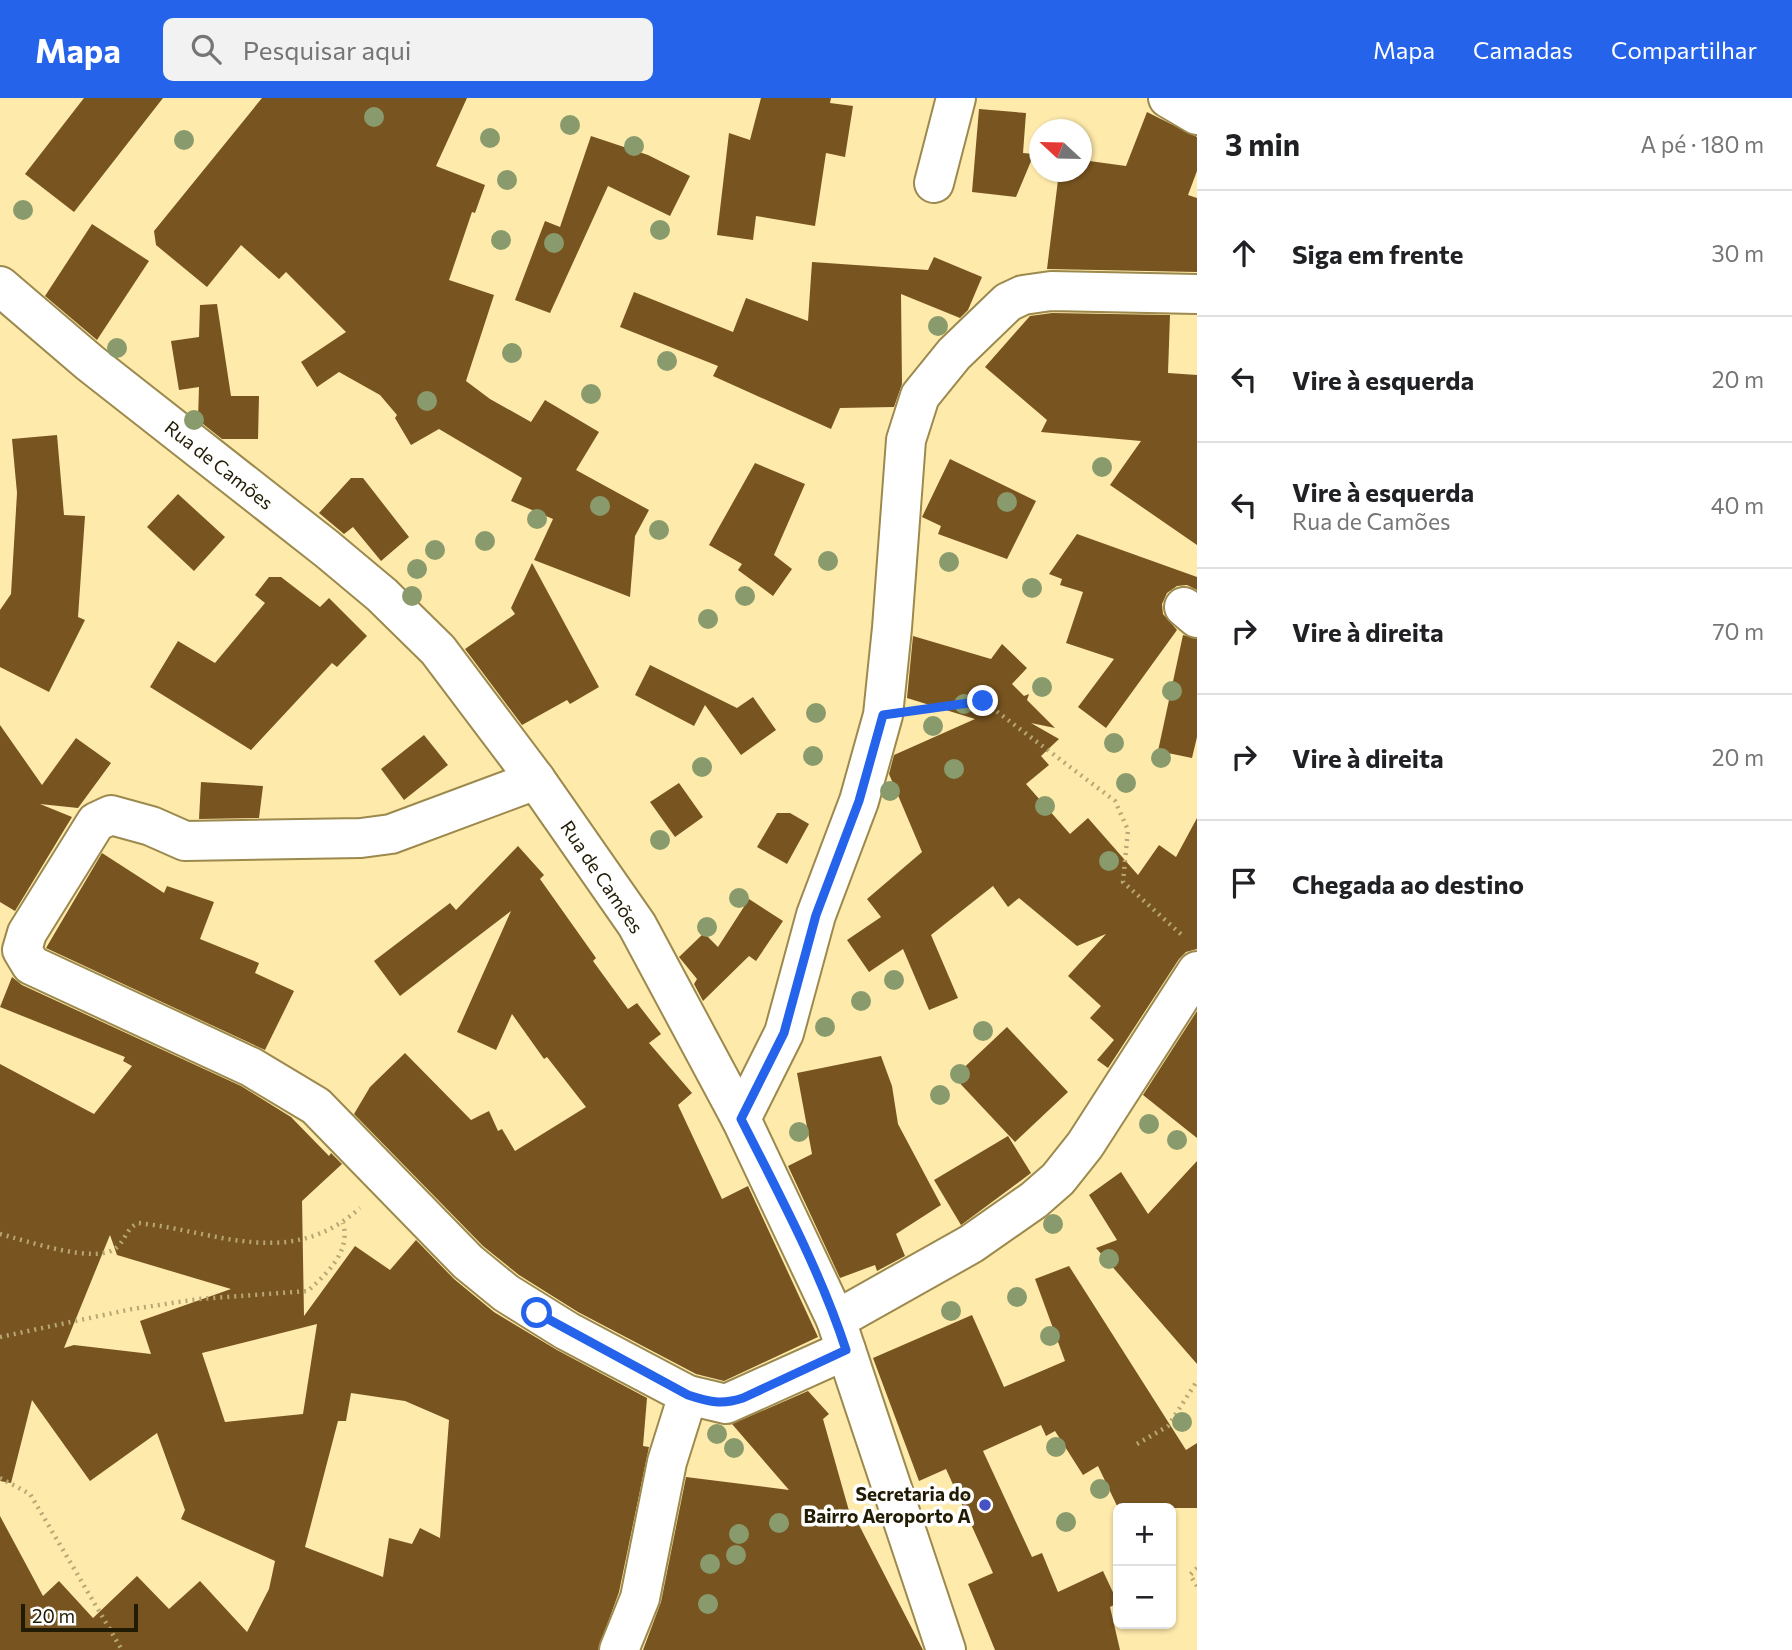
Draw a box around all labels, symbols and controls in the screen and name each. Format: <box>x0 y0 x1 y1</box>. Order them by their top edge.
search box <box>163 18 653 81</box>
text: Mapa <box>35 29 121 70</box>
icon: search <box>187 30 225 68</box>
text: Pesquisar aqui <box>243 34 411 65</box>
text: Mapa <box>1373 35 1435 64</box>
text: Camadas <box>1473 35 1573 64</box>
text: Compartilhar <box>1611 35 1757 64</box>
north arrow <box>1029 119 1092 182</box>
text: 3 min <box>1225 125 1300 162</box>
text: A pé · 180 m <box>1640 130 1764 158</box>
icon: ahead <box>1225 234 1263 272</box>
text: Siga em frente <box>1292 238 1463 269</box>
text: 30 m <box>1711 239 1764 267</box>
icon: left <box>1225 360 1263 398</box>
text: Vire à esquerda <box>1292 364 1474 395</box>
text: 20 m <box>1712 365 1764 393</box>
street label: Rua de Camões <box>161 415 278 514</box>
text: Vire à esquerda <box>1292 476 1474 507</box>
icon: left <box>1225 486 1263 524</box>
text: 40 m <box>1711 491 1764 519</box>
text: Rua de Camões <box>1292 507 1451 535</box>
icon: right <box>1225 612 1263 650</box>
text: Vire à direita <box>1292 616 1444 647</box>
text: 70 m <box>1712 617 1764 645</box>
route end <box>967 685 998 716</box>
icon: right <box>1225 738 1263 776</box>
text: Vire à direita <box>1292 742 1444 773</box>
text: 20 m <box>1712 743 1764 771</box>
street label: Rua de Camões <box>556 816 649 937</box>
icon: arrive <box>1225 864 1263 902</box>
text: Chegada ao destino <box>1292 868 1524 899</box>
route start <box>521 1297 552 1328</box>
place label: Secretaria do Bairro Aeroporto A <box>804 1482 971 1527</box>
marker: Secretaria do Bairro Aeroporto A <box>977 1497 993 1513</box>
map controls <box>1113 1503 1176 1629</box>
button: + <box>1113 1503 1176 1566</box>
button: − <box>1113 1566 1176 1629</box>
scale bar <box>21 1601 138 1633</box>
text: 20 m <box>32 1604 75 1627</box>

